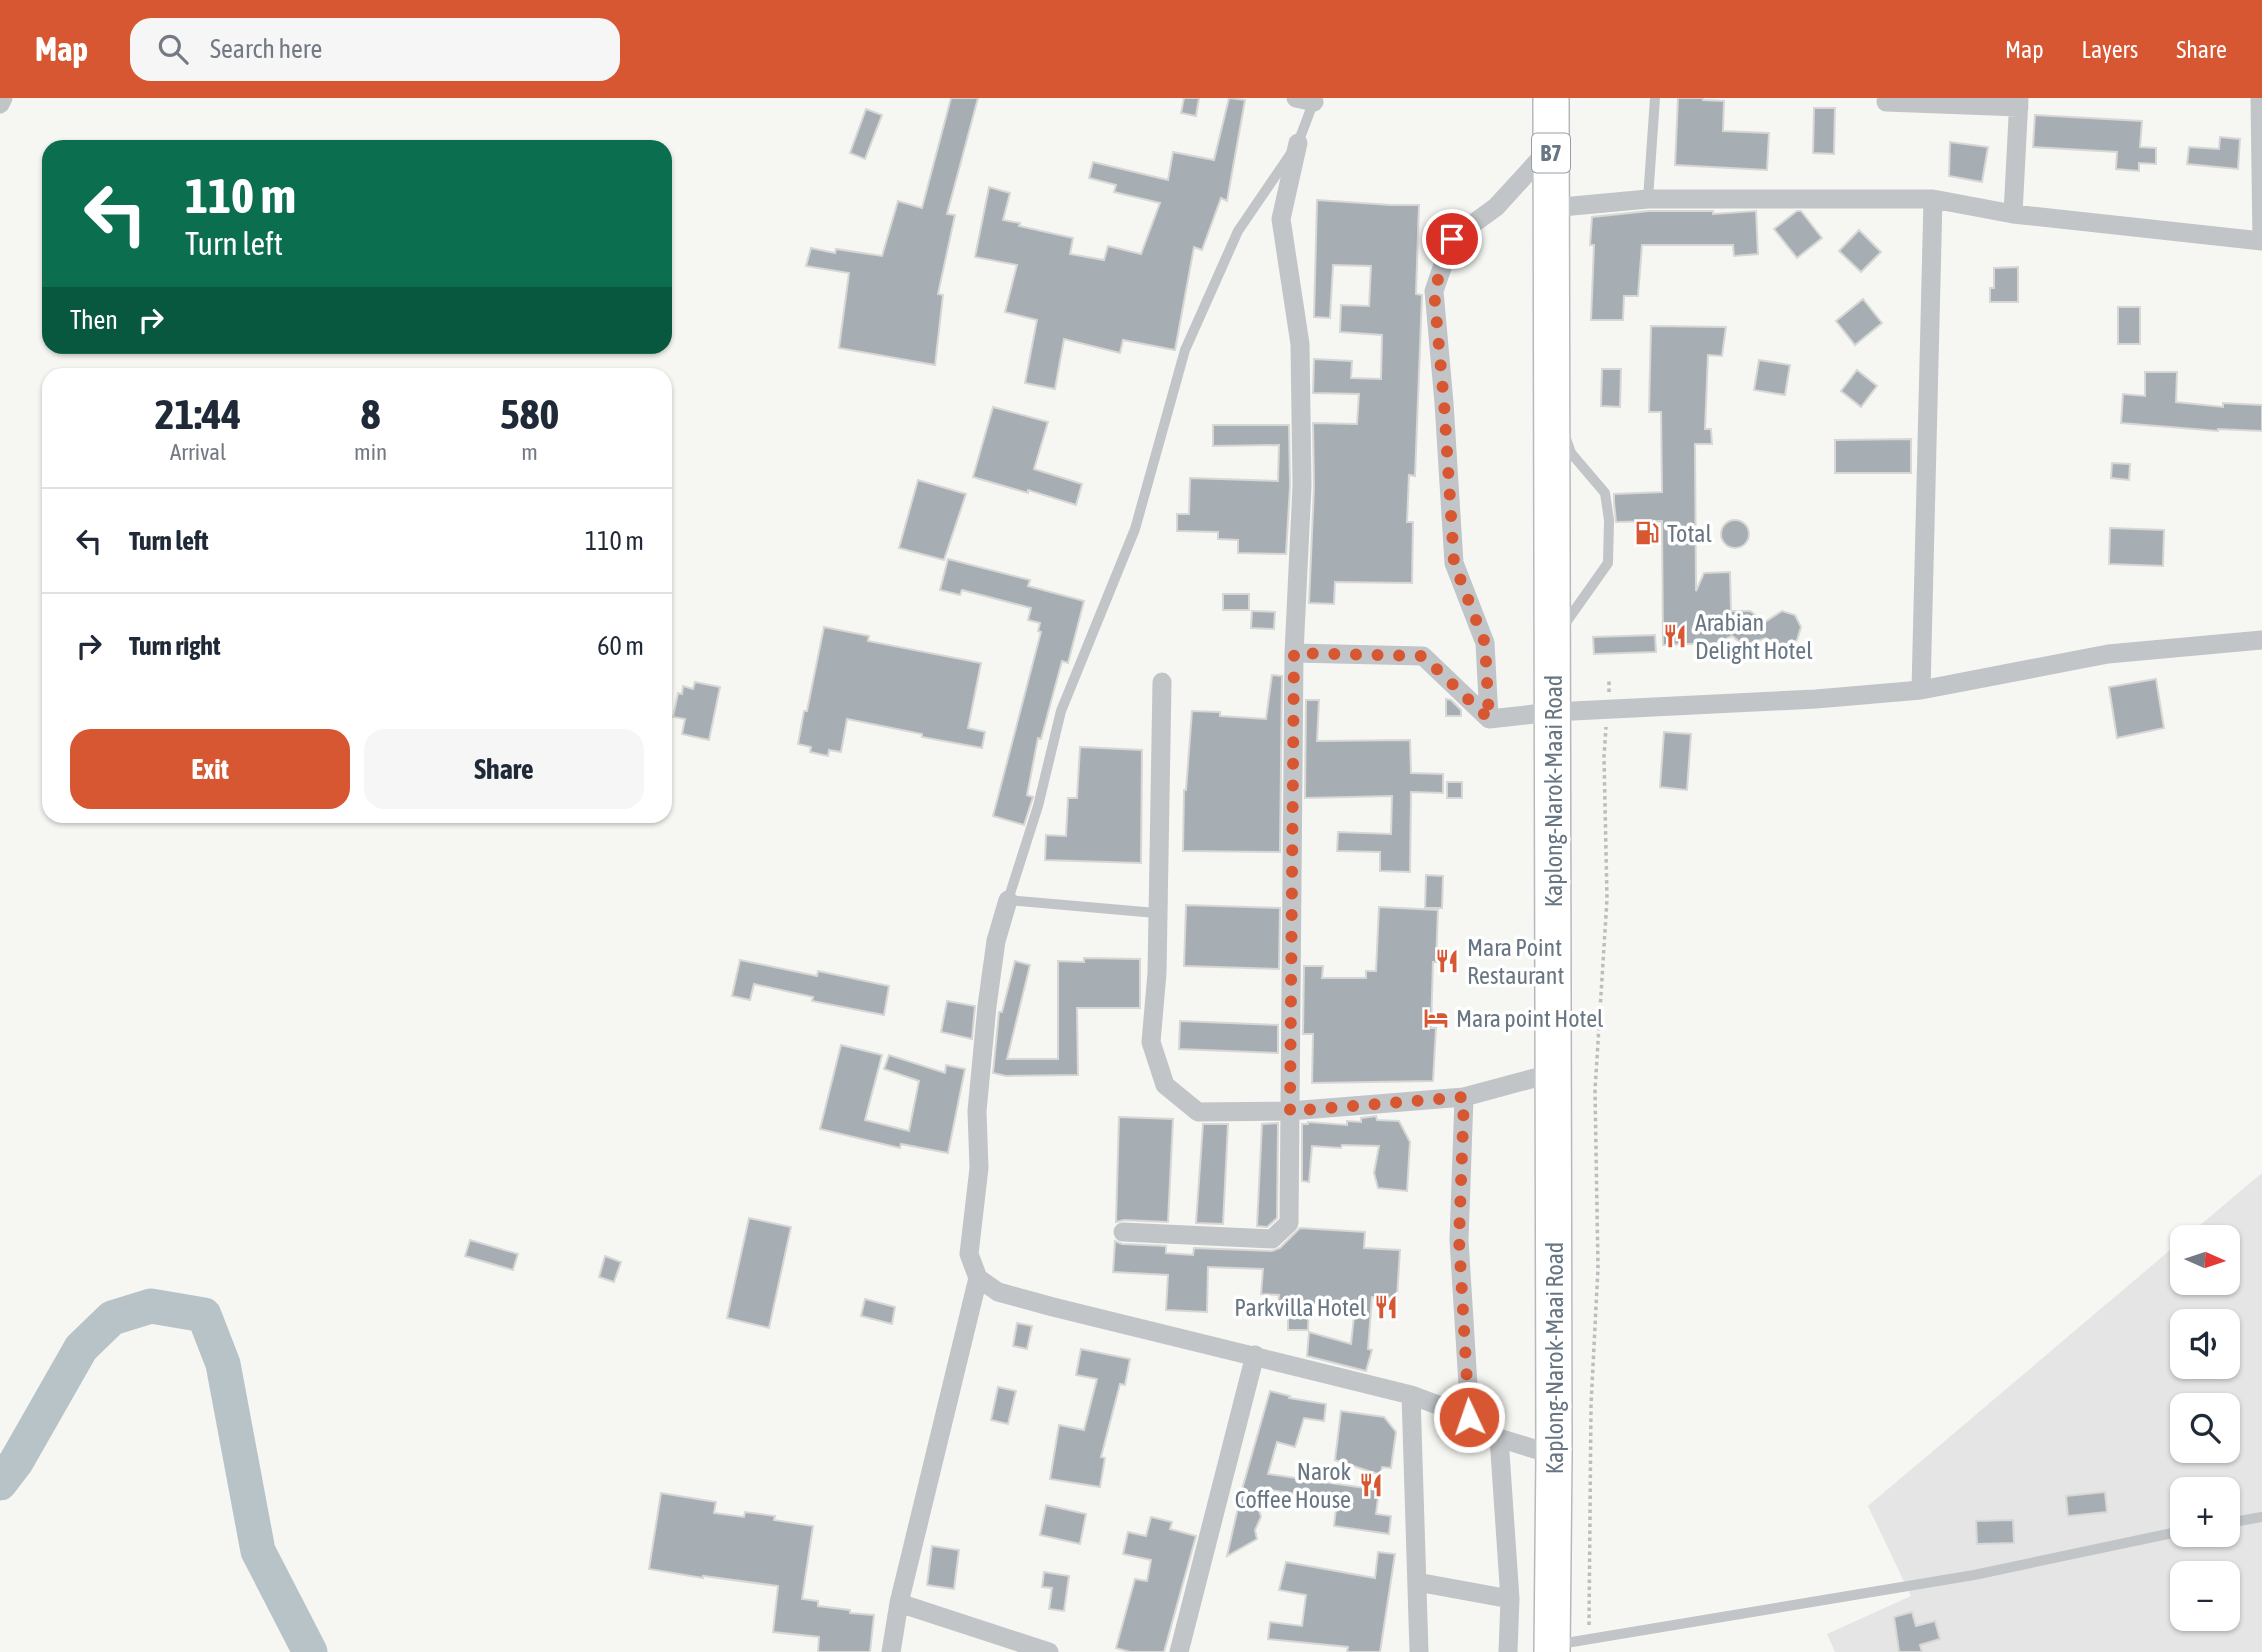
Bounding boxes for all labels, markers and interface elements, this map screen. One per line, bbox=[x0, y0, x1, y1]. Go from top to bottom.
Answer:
search box bbox=[130, 18, 620, 81]
text: Map bbox=[35, 30, 88, 68]
icon: search bbox=[154, 30, 192, 68]
text: Search here bbox=[210, 34, 322, 64]
text: Map bbox=[2005, 36, 2044, 63]
text: Layers bbox=[2082, 36, 2138, 63]
text: Share bbox=[2176, 36, 2227, 63]
road number: B7 bbox=[1532, 134, 1570, 172]
text: 110 m bbox=[185, 167, 296, 223]
icon: left bbox=[70, 168, 161, 259]
pin bbox=[1422, 209, 1482, 269]
icon: arrive bbox=[1433, 220, 1471, 258]
text: Turn left bbox=[185, 225, 283, 262]
icon: right bbox=[132, 301, 170, 339]
text: Then bbox=[70, 305, 118, 335]
text: 21:44 bbox=[155, 390, 241, 438]
text: 8 bbox=[361, 390, 380, 438]
text: 580 bbox=[500, 390, 559, 438]
text: Arrival bbox=[170, 439, 226, 465]
text: min bbox=[354, 439, 387, 465]
text: m bbox=[521, 439, 538, 465]
fuel station icon: Total bbox=[1633, 519, 1661, 547]
place label: Total bbox=[1667, 520, 1712, 547]
icon: left bbox=[70, 522, 108, 560]
text: Turn left bbox=[129, 526, 209, 556]
text: 110 m bbox=[585, 526, 644, 556]
place label: Arabian Delight Hotel bbox=[1695, 609, 1813, 664]
restaurant icon: Arabian Delight Hotel bbox=[1661, 622, 1689, 650]
icon: right bbox=[70, 627, 108, 665]
text: Turn right bbox=[129, 631, 220, 661]
text: 60 m bbox=[597, 631, 644, 661]
street label: Kaplong-Narok-Maai Road bbox=[1540, 675, 1567, 907]
button: Exit bbox=[70, 729, 350, 809]
button: Share bbox=[364, 729, 644, 809]
place label: Mara Point Restaurant bbox=[1467, 934, 1564, 989]
restaurant icon: Mara Point Restaurant bbox=[1433, 947, 1461, 975]
hotel icon: Mara point Hotel bbox=[1422, 1004, 1450, 1032]
place label: Mara point Hotel bbox=[1456, 1005, 1604, 1032]
north arrow bbox=[2170, 1225, 2240, 1295]
map controls bbox=[2170, 1225, 2240, 1631]
street label: Kaplong-Narok-Maai Road bbox=[1541, 1242, 1568, 1474]
restaurant icon: Parkvilla Hotel bbox=[1372, 1293, 1400, 1321]
place label: Parkvilla Hotel bbox=[1234, 1294, 1367, 1321]
button: sound bbox=[2170, 1309, 2240, 1379]
position arrow bbox=[1432, 1380, 1506, 1454]
button: search bbox=[2170, 1393, 2240, 1463]
place label: Narok Coffee House bbox=[1235, 1458, 1351, 1513]
restaurant icon: Narok Coffee House bbox=[1357, 1471, 1385, 1499]
button: + bbox=[2170, 1477, 2240, 1547]
button: − bbox=[2170, 1561, 2240, 1631]

